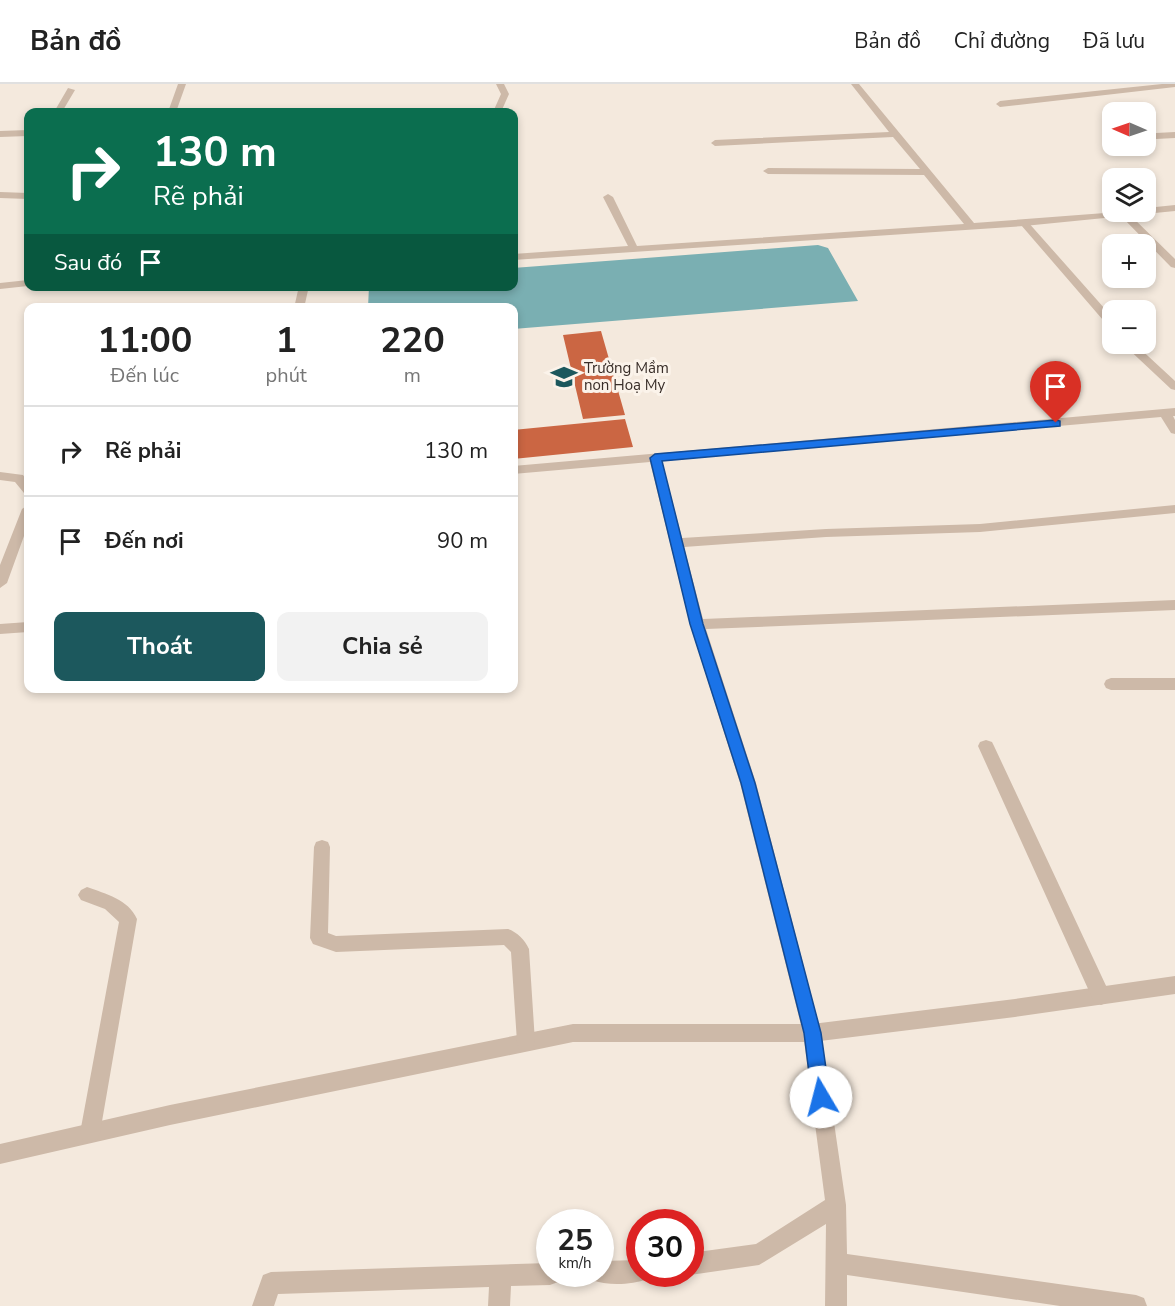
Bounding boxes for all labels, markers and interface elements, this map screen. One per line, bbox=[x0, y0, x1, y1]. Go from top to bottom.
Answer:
text: Bản đồ bbox=[30, 22, 121, 60]
text: Bản đồ bbox=[854, 27, 921, 55]
text: Chỉ đường bbox=[954, 27, 1050, 55]
text: Đã lưu bbox=[1083, 27, 1145, 55]
north arrow bbox=[1102, 102, 1156, 156]
map controls bbox=[1102, 102, 1156, 354]
text: 130 m bbox=[153, 124, 277, 181]
icon: right bbox=[54, 132, 132, 210]
button: layers bbox=[1102, 168, 1156, 222]
text: Rẽ phải bbox=[153, 178, 244, 215]
button: + bbox=[1102, 234, 1156, 288]
icon: arrive bbox=[134, 246, 167, 279]
text: Sau đó bbox=[54, 248, 122, 278]
button: − bbox=[1102, 300, 1156, 354]
text: 11:00 bbox=[97, 316, 192, 365]
text: 1 bbox=[275, 316, 297, 365]
text: 220 bbox=[380, 316, 445, 365]
place label: Trường Mầm non Hoạ My bbox=[584, 358, 669, 395]
pin bbox=[1030, 361, 1081, 423]
text: Đến lúc bbox=[111, 362, 179, 389]
text: phút bbox=[266, 362, 307, 389]
text: m bbox=[404, 362, 421, 389]
school or university icon: Trường Mầm non Hoạ My bbox=[549, 362, 579, 392]
icon: arrive bbox=[1039, 370, 1072, 403]
icon: right bbox=[54, 435, 87, 468]
text: Rẽ phải bbox=[105, 436, 181, 466]
text: 130 m bbox=[424, 436, 488, 466]
icon: arrive bbox=[54, 525, 87, 558]
text: Đến nơi bbox=[105, 526, 184, 556]
text: 90 m bbox=[437, 526, 488, 556]
button: Thoát bbox=[54, 612, 265, 681]
button: Chia sẻ bbox=[277, 612, 488, 681]
position arrow bbox=[789, 1065, 853, 1129]
speed limit sign: 30 bbox=[626, 1209, 704, 1287]
text: 25 bbox=[557, 1220, 593, 1261]
text: km/h bbox=[558, 1253, 592, 1273]

